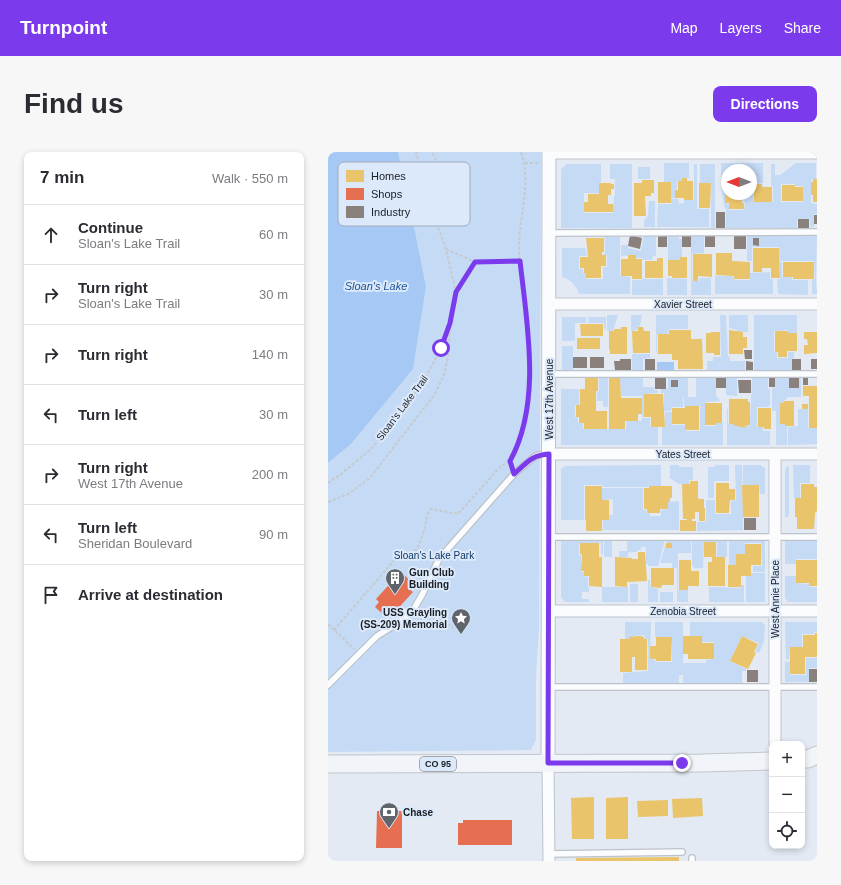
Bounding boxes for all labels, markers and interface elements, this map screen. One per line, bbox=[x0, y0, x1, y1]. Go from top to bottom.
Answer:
text: Turnpoint bbox=[20, 17, 107, 38]
text: Map bbox=[670, 20, 698, 36]
text: Layers bbox=[720, 20, 762, 36]
text: Share bbox=[784, 20, 821, 36]
button: Directions bbox=[713, 86, 817, 122]
text: Find us bbox=[24, 88, 124, 119]
legend bbox=[338, 162, 470, 226]
north arrow bbox=[721, 164, 757, 200]
text: 7 min bbox=[40, 168, 84, 187]
text: Homes bbox=[371, 170, 406, 182]
text: Walk · 550 m bbox=[212, 171, 288, 186]
text: Shops bbox=[371, 188, 403, 200]
text: Industry bbox=[371, 206, 411, 218]
text: Continue bbox=[78, 219, 143, 236]
icon: ahead bbox=[40, 224, 62, 246]
text: 60 m bbox=[259, 227, 288, 242]
text: Sloan's Lake Trail bbox=[78, 236, 180, 251]
text: Turn right bbox=[78, 279, 148, 296]
water label: Sloan's Lake bbox=[345, 280, 407, 292]
icon: right bbox=[40, 284, 62, 306]
text: 30 m bbox=[259, 287, 288, 302]
text: Sloan's Lake Trail bbox=[78, 296, 180, 311]
street label: Xavier Street bbox=[654, 299, 712, 310]
route start bbox=[432, 339, 450, 357]
icon: right bbox=[40, 344, 62, 366]
text: Turn right bbox=[78, 346, 148, 363]
text: 140 m bbox=[252, 347, 288, 362]
street label: West 17th Avenue bbox=[544, 358, 555, 439]
street label: Sloan's Lake Trail bbox=[374, 373, 430, 443]
icon: left bbox=[40, 404, 62, 426]
text: Turn left bbox=[78, 406, 137, 423]
text: 30 m bbox=[259, 407, 288, 422]
street label: Yates Street bbox=[656, 449, 710, 460]
text: Turn right bbox=[78, 459, 148, 476]
icon: right bbox=[40, 464, 62, 486]
text: 200 m bbox=[252, 467, 288, 482]
text: West 17th Avenue bbox=[78, 476, 183, 491]
text: Turn left bbox=[78, 519, 137, 536]
icon: left bbox=[40, 524, 62, 546]
text: 90 m bbox=[259, 527, 288, 542]
text: Sheridan Boulevard bbox=[78, 536, 192, 551]
park label: Sloan's Lake Park bbox=[394, 550, 475, 561]
street label: West Annie Place bbox=[770, 559, 781, 638]
building icon: Gun Club Building bbox=[384, 567, 406, 595]
place label: Gun Club Building bbox=[409, 567, 454, 590]
icon: arrive bbox=[40, 584, 62, 606]
text: Arrive at destination bbox=[78, 586, 223, 603]
street label: Zenobia Street bbox=[650, 606, 716, 617]
place label: USS Grayling (SS-209) Memorial bbox=[360, 607, 447, 630]
place icon: USS Grayling (SS-209) Memorial bbox=[450, 607, 472, 635]
map controls bbox=[769, 741, 805, 849]
button: + bbox=[769, 741, 805, 777]
route end bbox=[673, 754, 691, 772]
road number: CO 95 bbox=[420, 757, 456, 771]
button: − bbox=[769, 777, 805, 813]
bank icon: Chase bbox=[378, 801, 400, 829]
place label: Chase bbox=[403, 807, 433, 818]
button: locate bbox=[769, 813, 805, 849]

